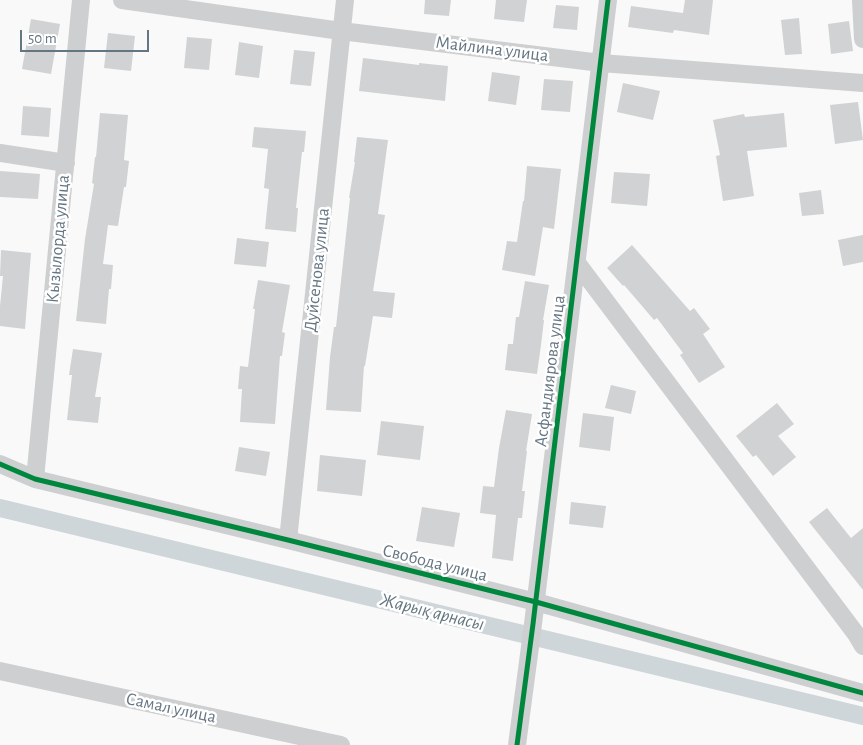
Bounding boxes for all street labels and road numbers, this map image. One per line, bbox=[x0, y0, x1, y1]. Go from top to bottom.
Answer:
street label: Майлина улица bbox=[434, 31, 550, 67]
street label: Кызылорда улица bbox=[42, 174, 74, 304]
street label: Дуйсенова улица bbox=[300, 207, 334, 333]
street label: Асфандиярова улица bbox=[530, 294, 570, 448]
street label: Свобода улица bbox=[380, 540, 490, 586]
street label: Самал улица bbox=[124, 688, 218, 728]

